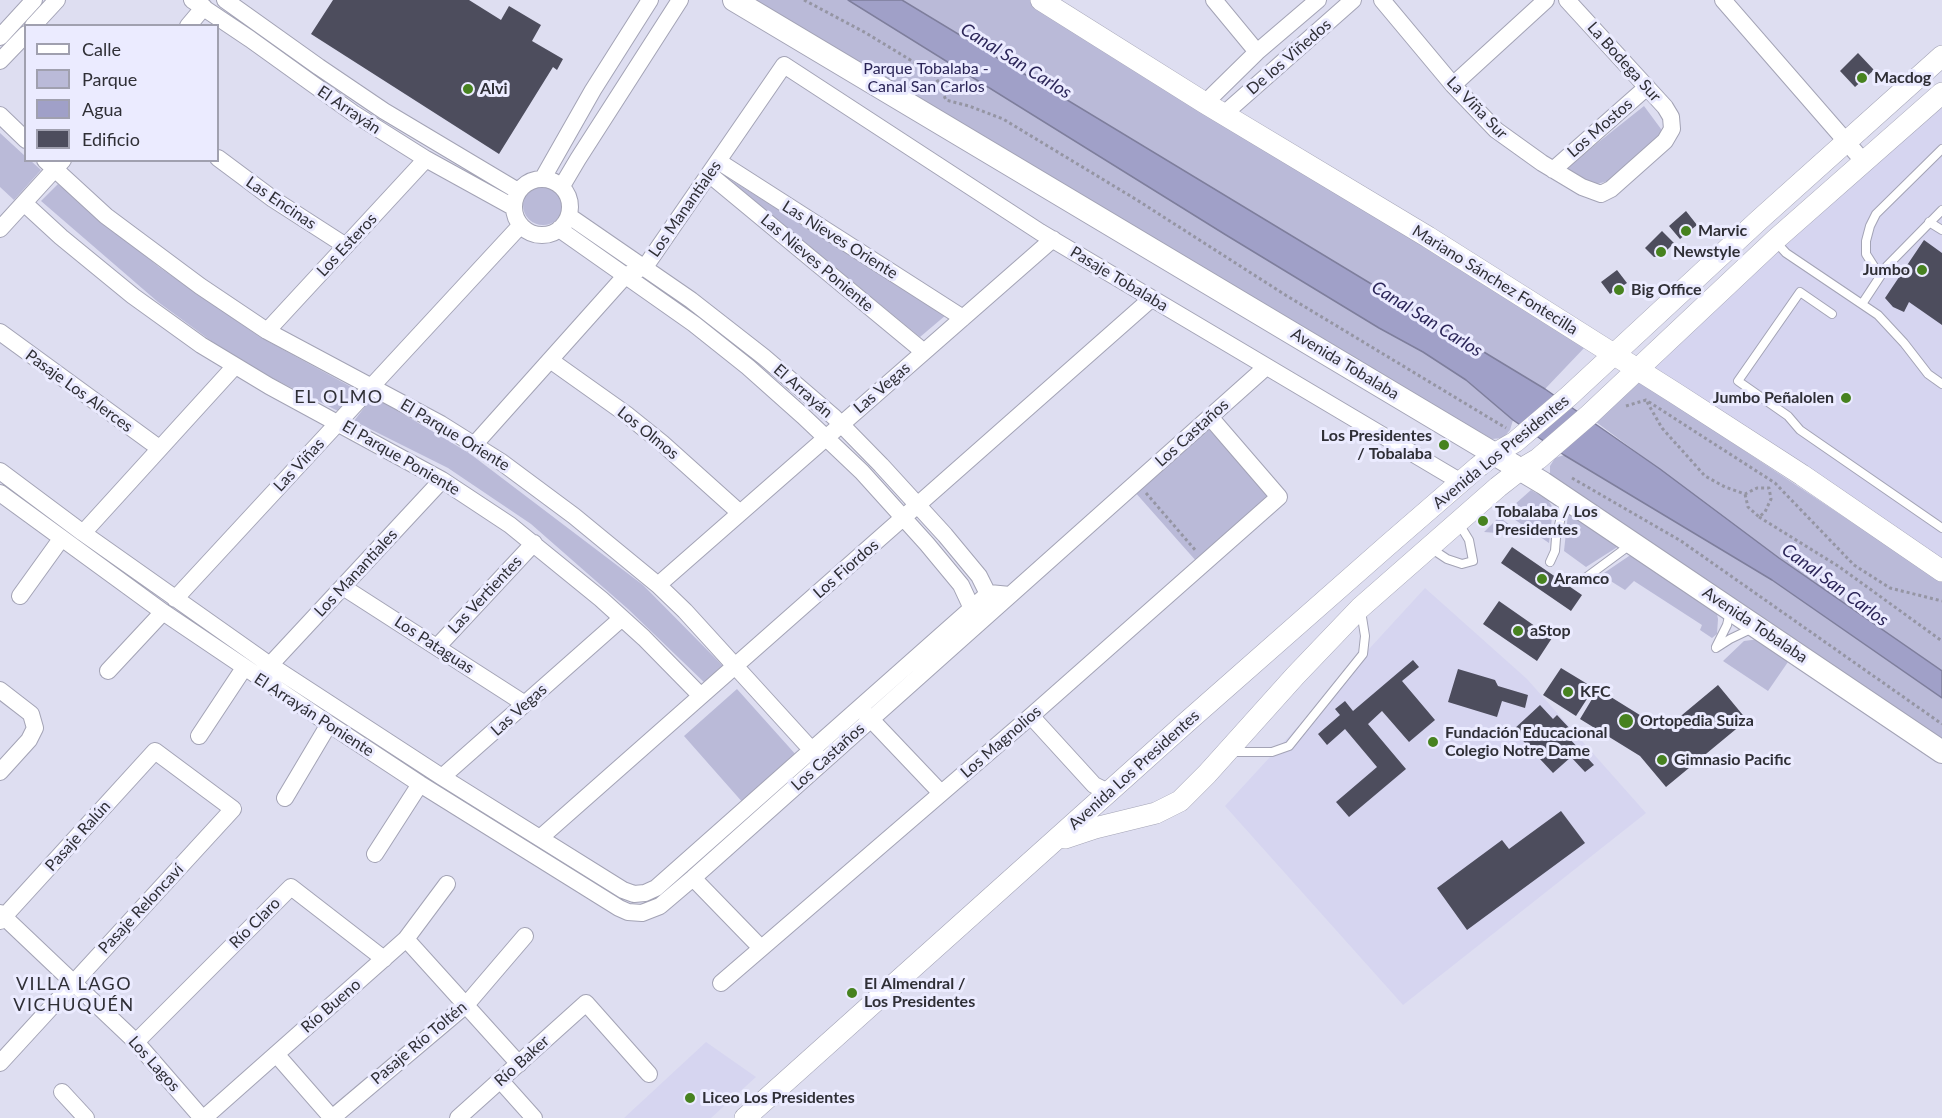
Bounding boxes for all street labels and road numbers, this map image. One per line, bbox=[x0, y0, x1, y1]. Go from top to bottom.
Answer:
street label: De los Viñedos bbox=[1243, 15, 1335, 99]
street label: La Bodega Sur bbox=[1583, 18, 1665, 106]
street label: La Viña Sur bbox=[1443, 73, 1511, 143]
street label: El Arrayán bbox=[314, 82, 384, 138]
street label: Los Mostos bbox=[1564, 95, 1636, 161]
street label: Los Manantiales bbox=[645, 157, 725, 261]
street label: Las Encinas bbox=[242, 173, 320, 233]
street label: Las Nieves Oriente bbox=[779, 197, 901, 283]
street label: Los Esteros bbox=[313, 209, 381, 281]
street label: Las Nieves Poniente bbox=[757, 210, 877, 316]
street label: Mariano Sánchez Fontecilla bbox=[1409, 221, 1581, 339]
street label: Pasaje Tobalaba bbox=[1067, 242, 1171, 316]
street label: Avenida Tobalaba bbox=[1288, 324, 1402, 404]
street label: Pasaje Los Alerces bbox=[22, 346, 136, 436]
street label: Las Vegas bbox=[850, 358, 914, 418]
street label: El Arrayán bbox=[769, 360, 837, 422]
street label: Avenida Los Presidentes bbox=[1429, 391, 1573, 513]
street label: El Parque Oriente bbox=[397, 395, 513, 475]
street label: Los Castaños bbox=[1151, 395, 1233, 471]
street label: Los Olmos bbox=[613, 402, 683, 464]
street label: El Parque Poniente bbox=[339, 417, 463, 499]
street label: Las Viñas bbox=[270, 434, 328, 496]
street label: Los Manantiales bbox=[310, 525, 402, 621]
street label: Los Fiordos bbox=[809, 535, 883, 603]
street label: Las Vertientes bbox=[444, 552, 526, 638]
street label: Avenida Tobalaba bbox=[1699, 583, 1811, 667]
street label: Los Pataguas bbox=[391, 612, 477, 678]
street label: El Arrayán Poniente bbox=[251, 669, 377, 761]
street label: Las Vegas bbox=[487, 680, 551, 740]
street label: Los Magnolios bbox=[957, 702, 1045, 782]
street label: Avenida Los Presidentes bbox=[1065, 706, 1203, 834]
street label: Los Castaños bbox=[787, 719, 869, 795]
street label: Pasaje Ralún bbox=[41, 797, 115, 875]
street label: Pasaje Reloncaví bbox=[94, 860, 188, 958]
street label: Río Claro bbox=[226, 894, 284, 952]
street label: Río Bueno bbox=[297, 975, 365, 1037]
street label: Pasaje Río Toltén bbox=[367, 997, 471, 1089]
street label: Río Baker bbox=[491, 1031, 553, 1091]
street label: Los Lagos bbox=[124, 1032, 184, 1096]

